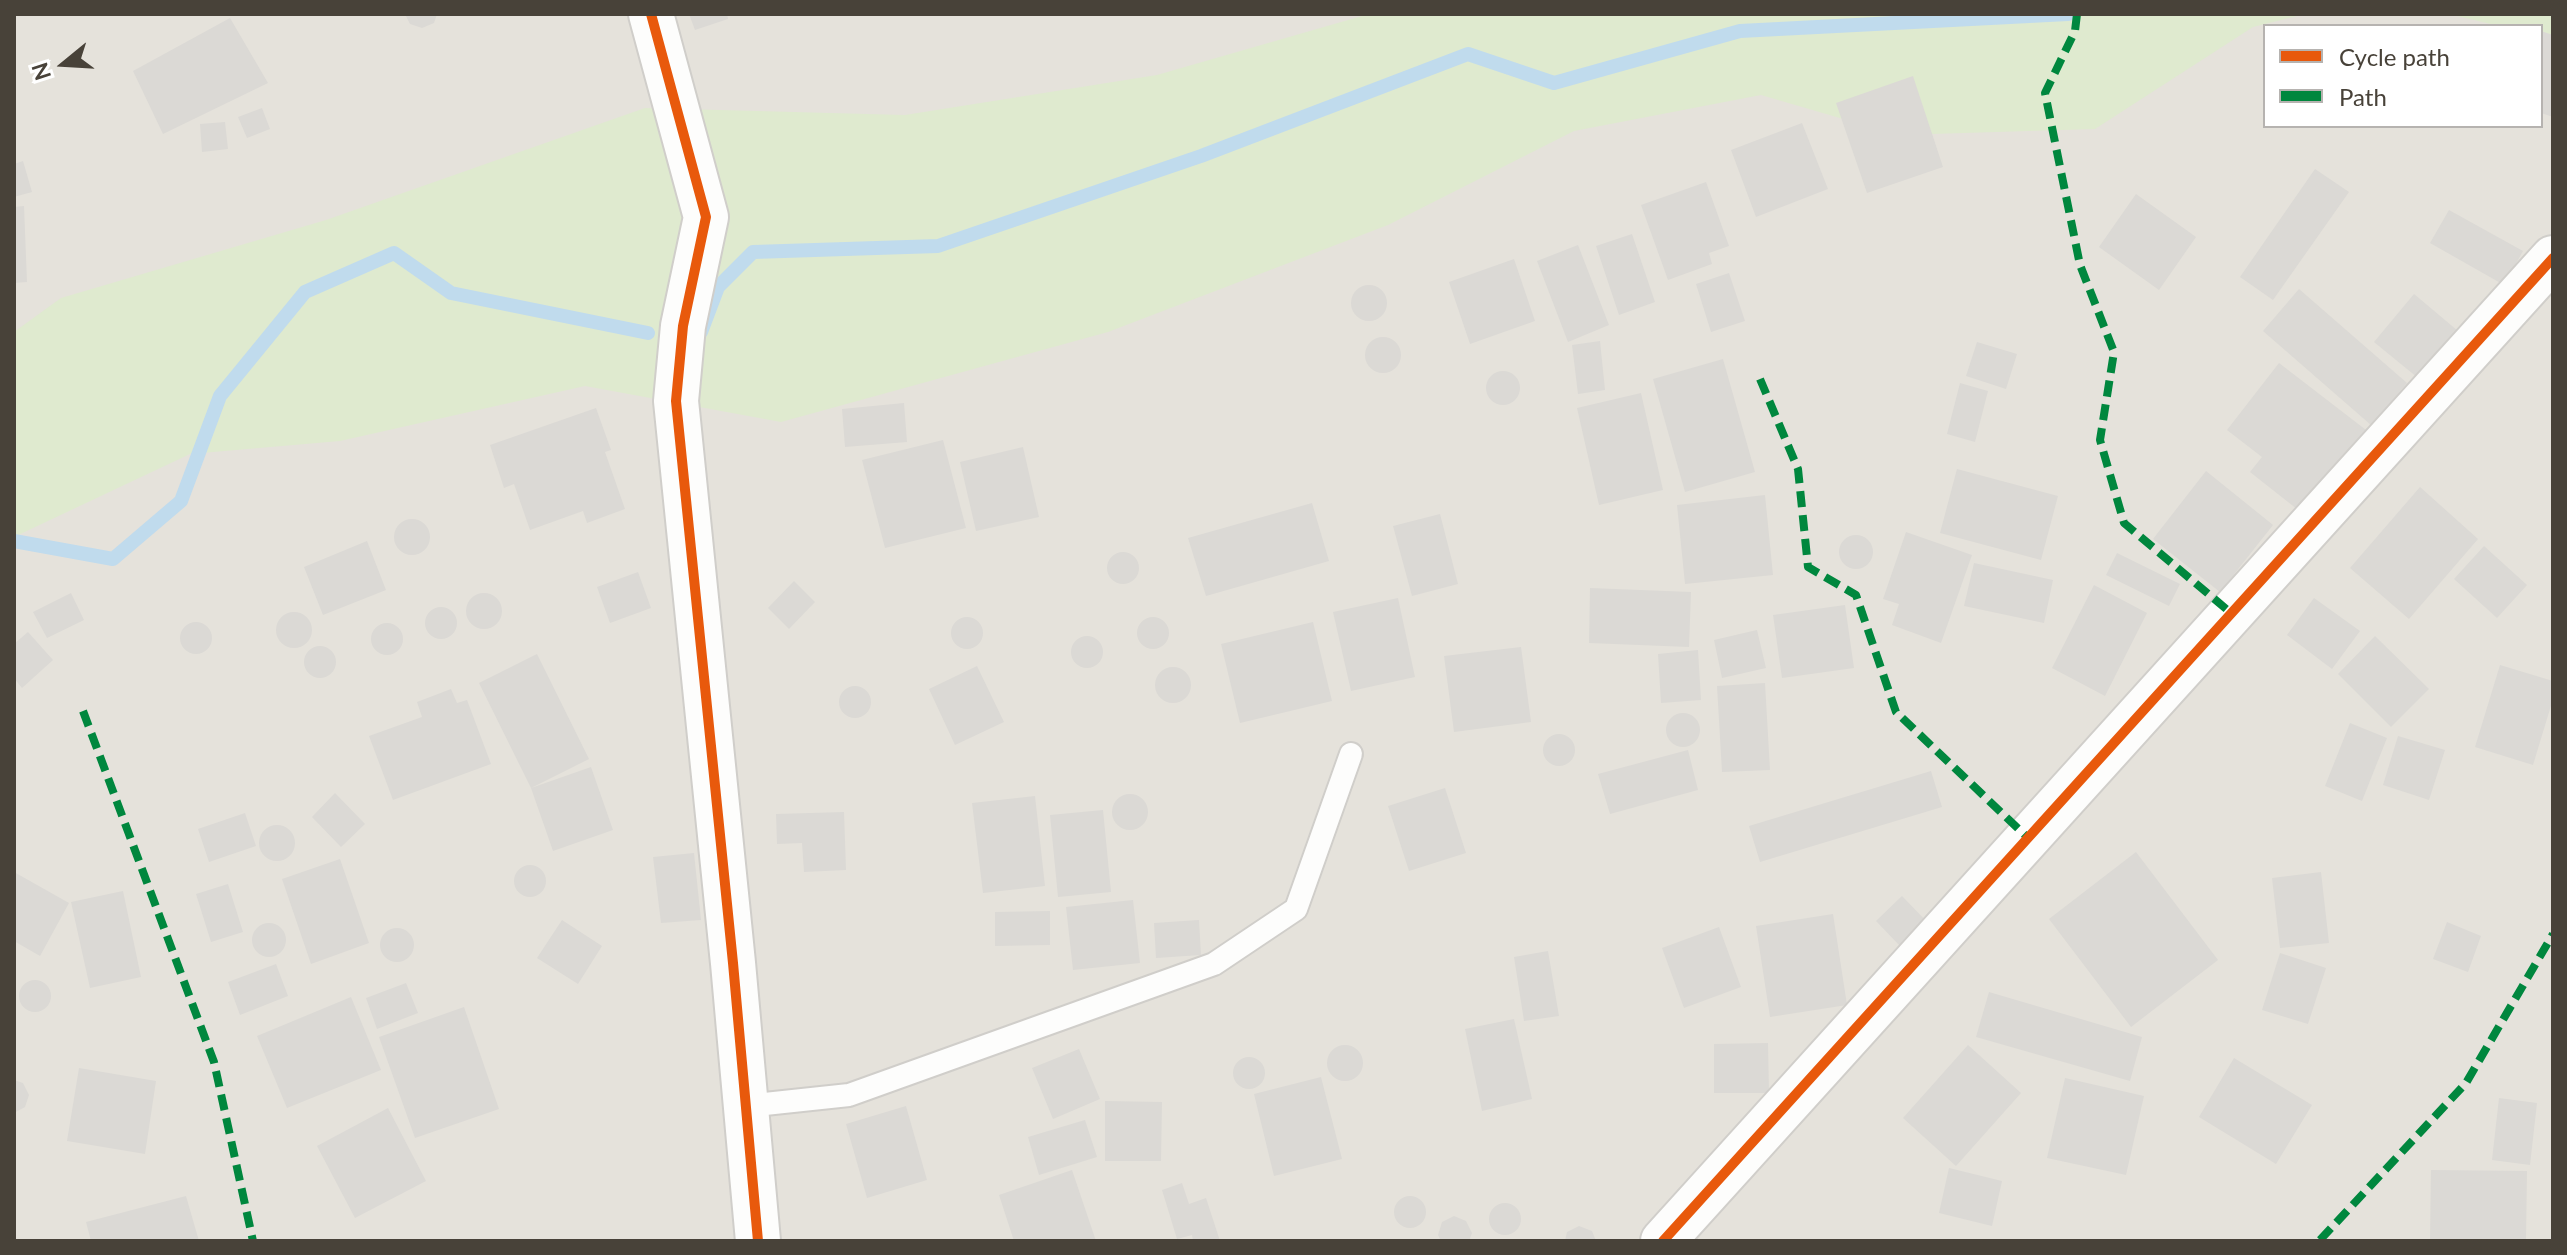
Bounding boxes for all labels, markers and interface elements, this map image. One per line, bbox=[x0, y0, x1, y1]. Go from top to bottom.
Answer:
north arrow bbox=[24, 24, 104, 104]
legend bbox=[2263, 24, 2543, 128]
text: Cycle path bbox=[2339, 42, 2450, 71]
text: N bbox=[25, 59, 56, 84]
text: Path bbox=[2339, 82, 2387, 111]

